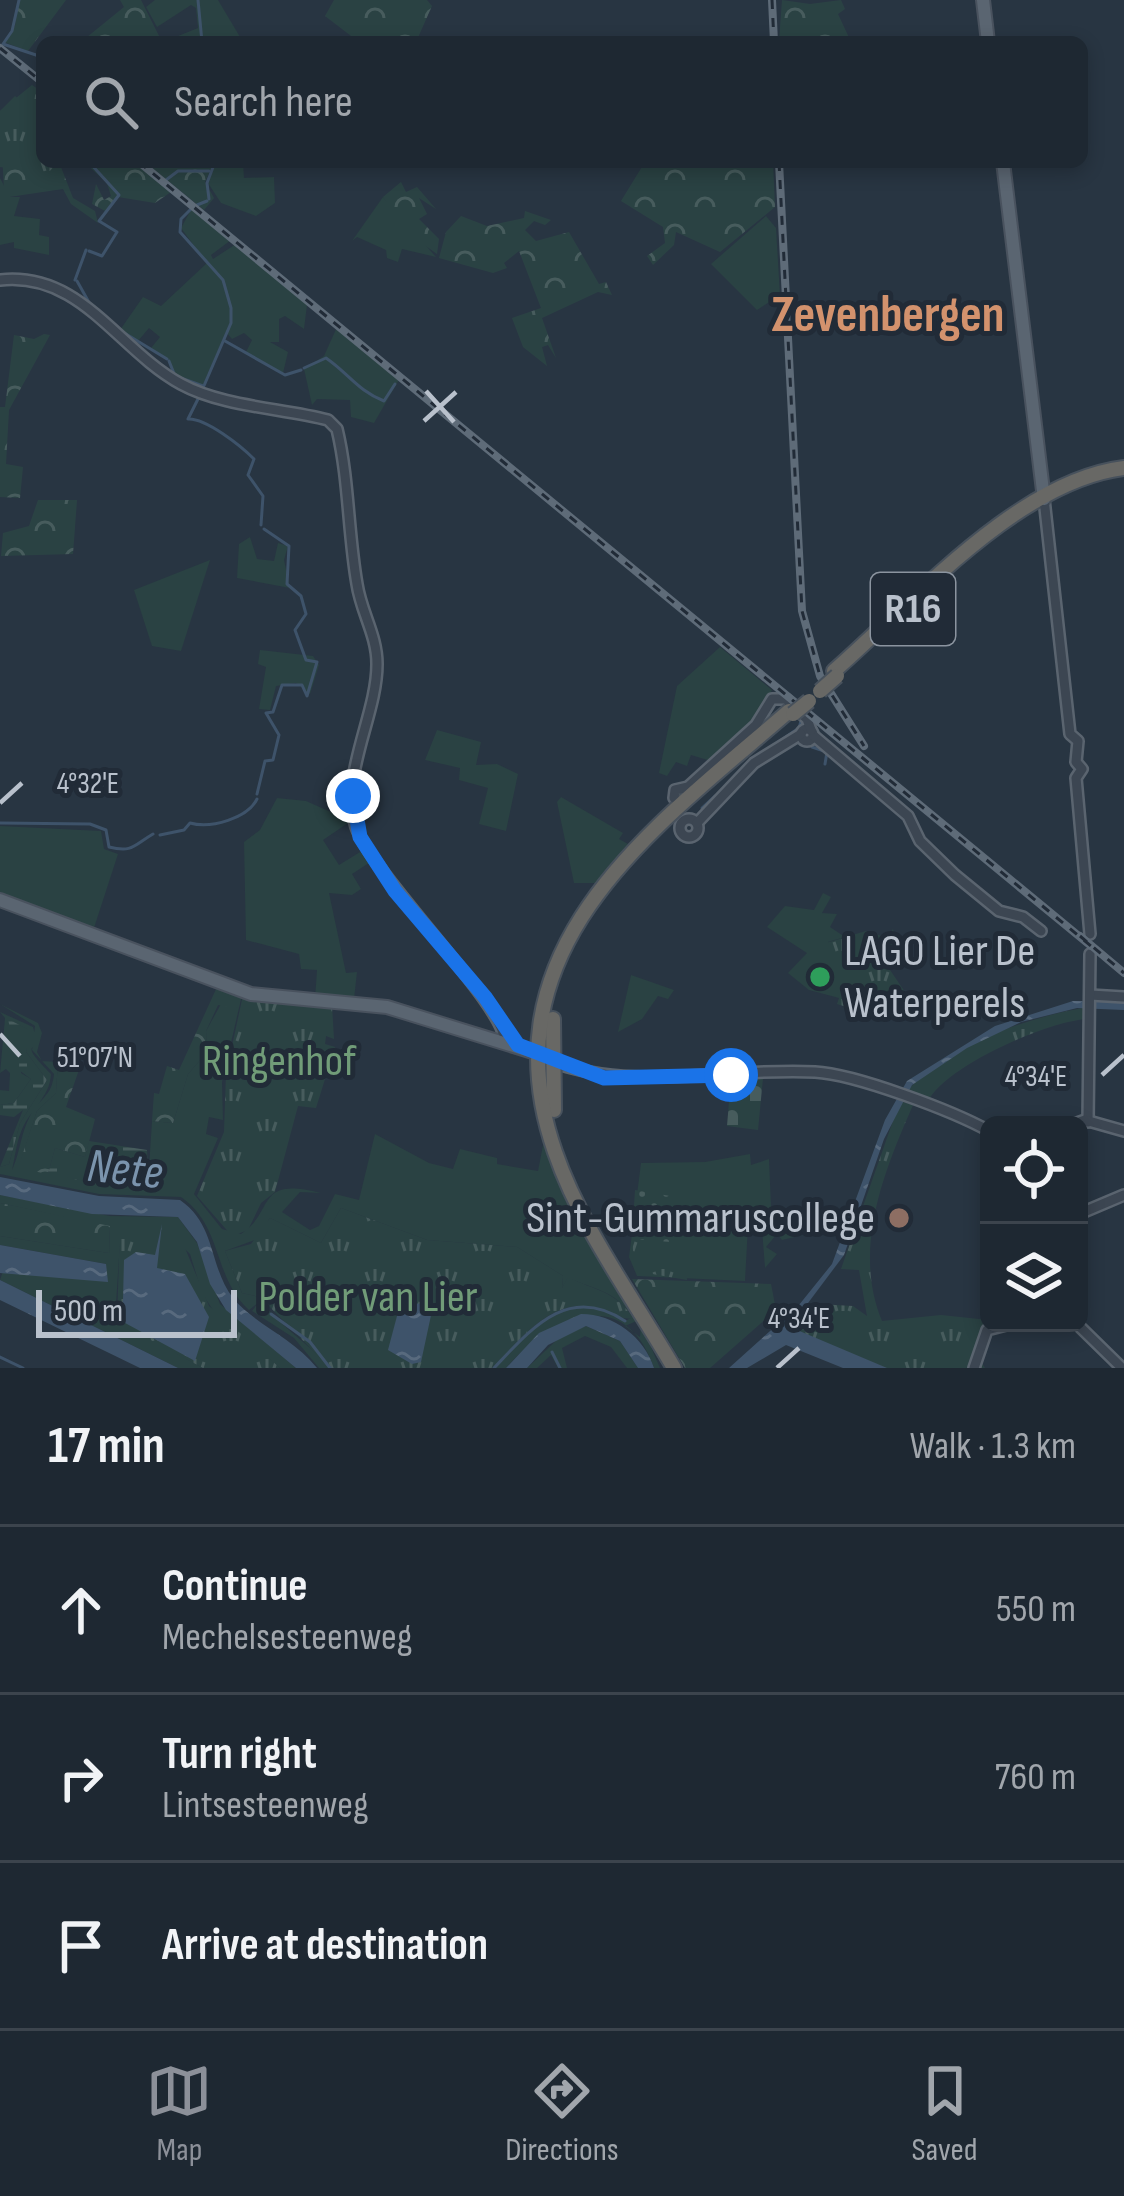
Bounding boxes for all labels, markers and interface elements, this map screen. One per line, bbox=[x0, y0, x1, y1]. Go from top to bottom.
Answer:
search box bbox=[36, 36, 1088, 168]
icon: search bbox=[78, 69, 144, 135]
text: Search here bbox=[174, 75, 353, 130]
district label: Zevenbergen bbox=[772, 285, 1004, 346]
road number: R16 bbox=[871, 573, 955, 645]
text: 4°32'E bbox=[57, 766, 119, 802]
route end bbox=[326, 769, 380, 823]
place label: LAGO Lier De Waterperels bbox=[844, 924, 1035, 1031]
marker: LAGO Lier De Waterperels bbox=[807, 964, 833, 990]
park label: Ringenhof bbox=[202, 1034, 357, 1089]
text: 51°07'N bbox=[57, 1040, 133, 1076]
route start bbox=[704, 1048, 758, 1102]
text: 4°34'E bbox=[1005, 1059, 1067, 1095]
map controls bbox=[980, 1116, 1088, 1332]
button: locate bbox=[980, 1116, 1088, 1224]
water label: Nete bbox=[84, 1138, 166, 1202]
place label: Sint-Gummaruscollege bbox=[526, 1191, 875, 1246]
marker: Sint-Gummaruscollege bbox=[886, 1205, 912, 1231]
button: layers bbox=[980, 1224, 1088, 1332]
park label: Polder van Lier bbox=[258, 1270, 478, 1325]
scale bar bbox=[36, 1284, 237, 1337]
text: 500 m bbox=[54, 1291, 123, 1331]
text: 4°34'E bbox=[768, 1301, 830, 1337]
text: 17 min bbox=[48, 1416, 165, 1477]
text: Walk · 1.3 km bbox=[910, 1423, 1076, 1470]
text: Continue bbox=[162, 1559, 308, 1614]
icon: ahead bbox=[48, 1577, 114, 1643]
text: 550 m bbox=[996, 1586, 1076, 1633]
text: Mechelsesteenweg bbox=[162, 1614, 412, 1661]
text: Turn right bbox=[162, 1727, 317, 1782]
icon: right bbox=[48, 1745, 114, 1811]
text: 760 m bbox=[995, 1754, 1076, 1801]
text: Lintsesteenweg bbox=[162, 1782, 369, 1829]
icon: arrive bbox=[48, 1913, 114, 1979]
text: Arrive at destination bbox=[162, 1918, 488, 1973]
tab: Map bbox=[146, 2058, 212, 2170]
tab: Directions bbox=[505, 2058, 619, 2170]
tab: Saved bbox=[911, 2058, 978, 2170]

